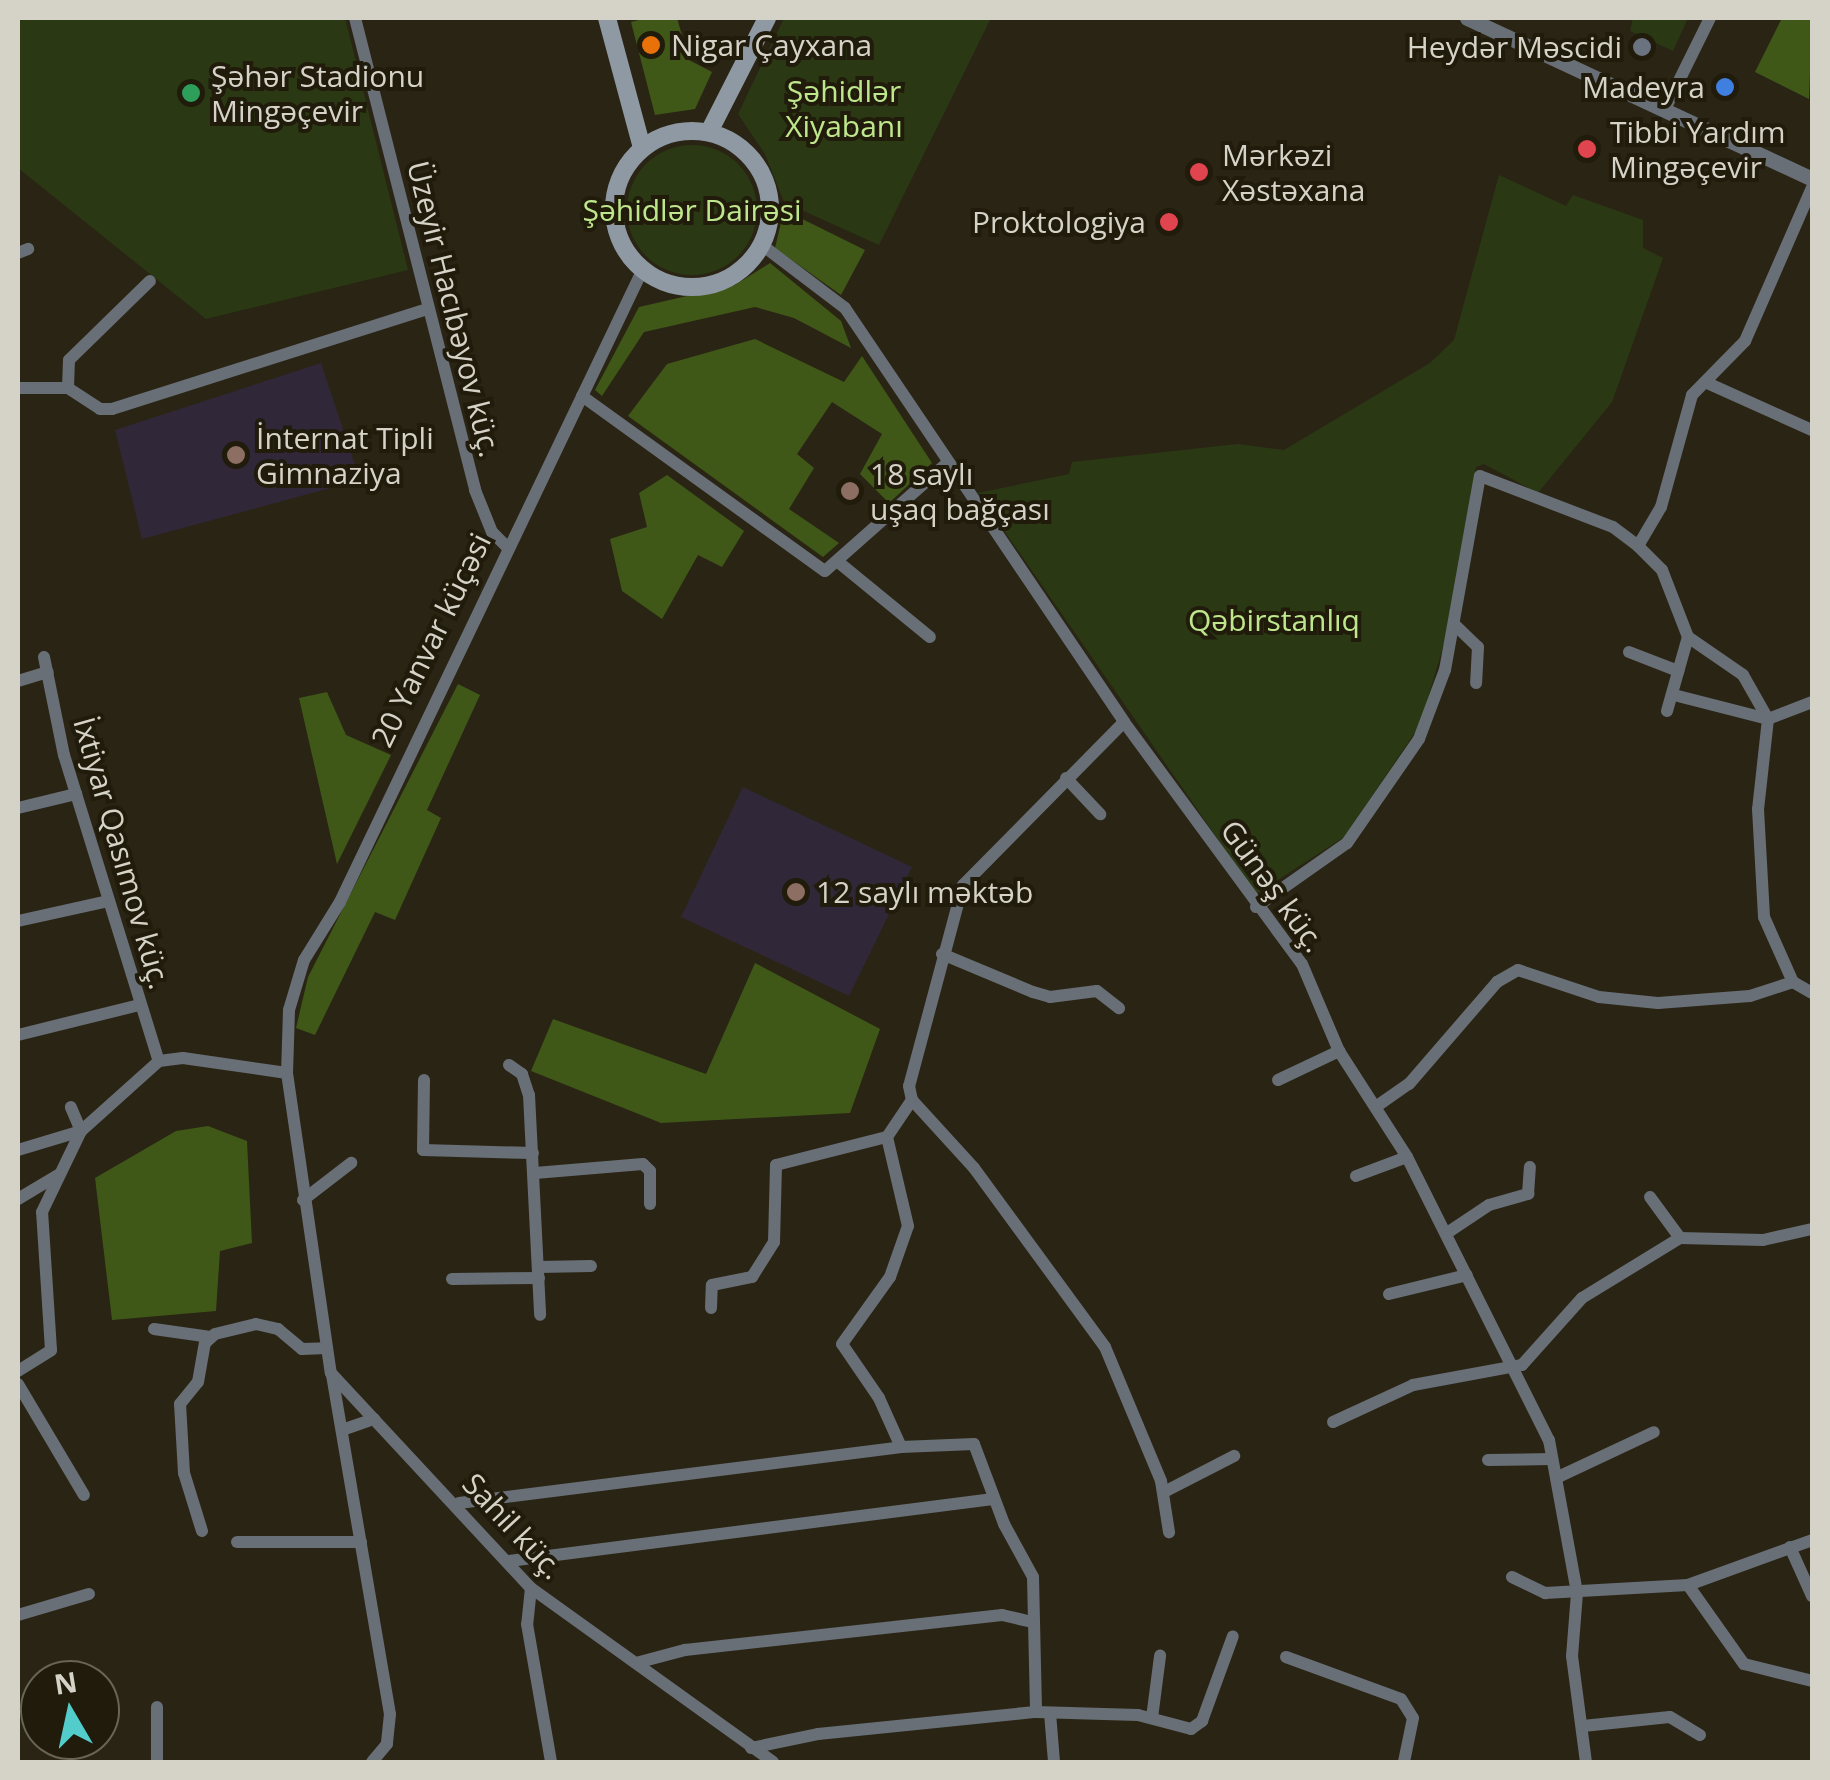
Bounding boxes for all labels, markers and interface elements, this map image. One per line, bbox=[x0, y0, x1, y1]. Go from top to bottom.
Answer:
place label: Nigar Çayxana bbox=[671, 27, 872, 63]
place label: Heydər Məscidi bbox=[1407, 29, 1622, 65]
marker: Nigar Çayxana bbox=[640, 34, 662, 56]
marker: Heydər Məscidi bbox=[1631, 36, 1653, 58]
place label: Şəhər Stadionu Mingəçevir bbox=[211, 58, 424, 128]
place label: Madeyra bbox=[1582, 69, 1705, 105]
park label: Şəhidlər Xiyabanı bbox=[785, 73, 903, 144]
marker: Madeyra bbox=[1714, 76, 1736, 98]
marker: Şəhər Stadionu Mingəçevir bbox=[180, 82, 202, 104]
place label: Tibbi Yardım Mingəçevir bbox=[1610, 114, 1786, 184]
marker: Tibbi Yardım Mingəçevir bbox=[1574, 136, 1600, 162]
place label: Mərkəzi Xəstəxana bbox=[1222, 137, 1365, 208]
street label: Üzeyir Hacıbəyov küç. bbox=[400, 157, 508, 461]
marker: Mərkəzi Xəstəxana bbox=[1186, 159, 1212, 185]
park label: Şəhidlər Dairəsi bbox=[582, 192, 802, 228]
place label: Proktologiya bbox=[972, 204, 1146, 240]
marker: Proktologiya bbox=[1156, 209, 1182, 235]
place label: İnternat Tipli Gimnaziya bbox=[256, 420, 434, 490]
marker: İnternat Tipli Gimnaziya bbox=[225, 444, 247, 466]
place label: 18 saylı uşaq bağçası bbox=[870, 456, 1050, 526]
marker: 18 saylı uşaq bağçası bbox=[839, 480, 861, 502]
street label: 20 Yanvar küçəsi bbox=[364, 527, 498, 753]
park label: Qəbirstanlıq bbox=[1188, 602, 1360, 638]
street label: İxtiyar Qasımov küç. bbox=[66, 713, 178, 993]
street label: Günəş küç. bbox=[1213, 813, 1333, 959]
place label: 12 saylı məktəb bbox=[816, 874, 1033, 910]
marker: 12 saylı məktəb bbox=[785, 881, 807, 903]
street label: Sahil küç. bbox=[455, 1466, 571, 1586]
north arrow bbox=[20, 1660, 120, 1760]
text: N bbox=[51, 1662, 80, 1703]

